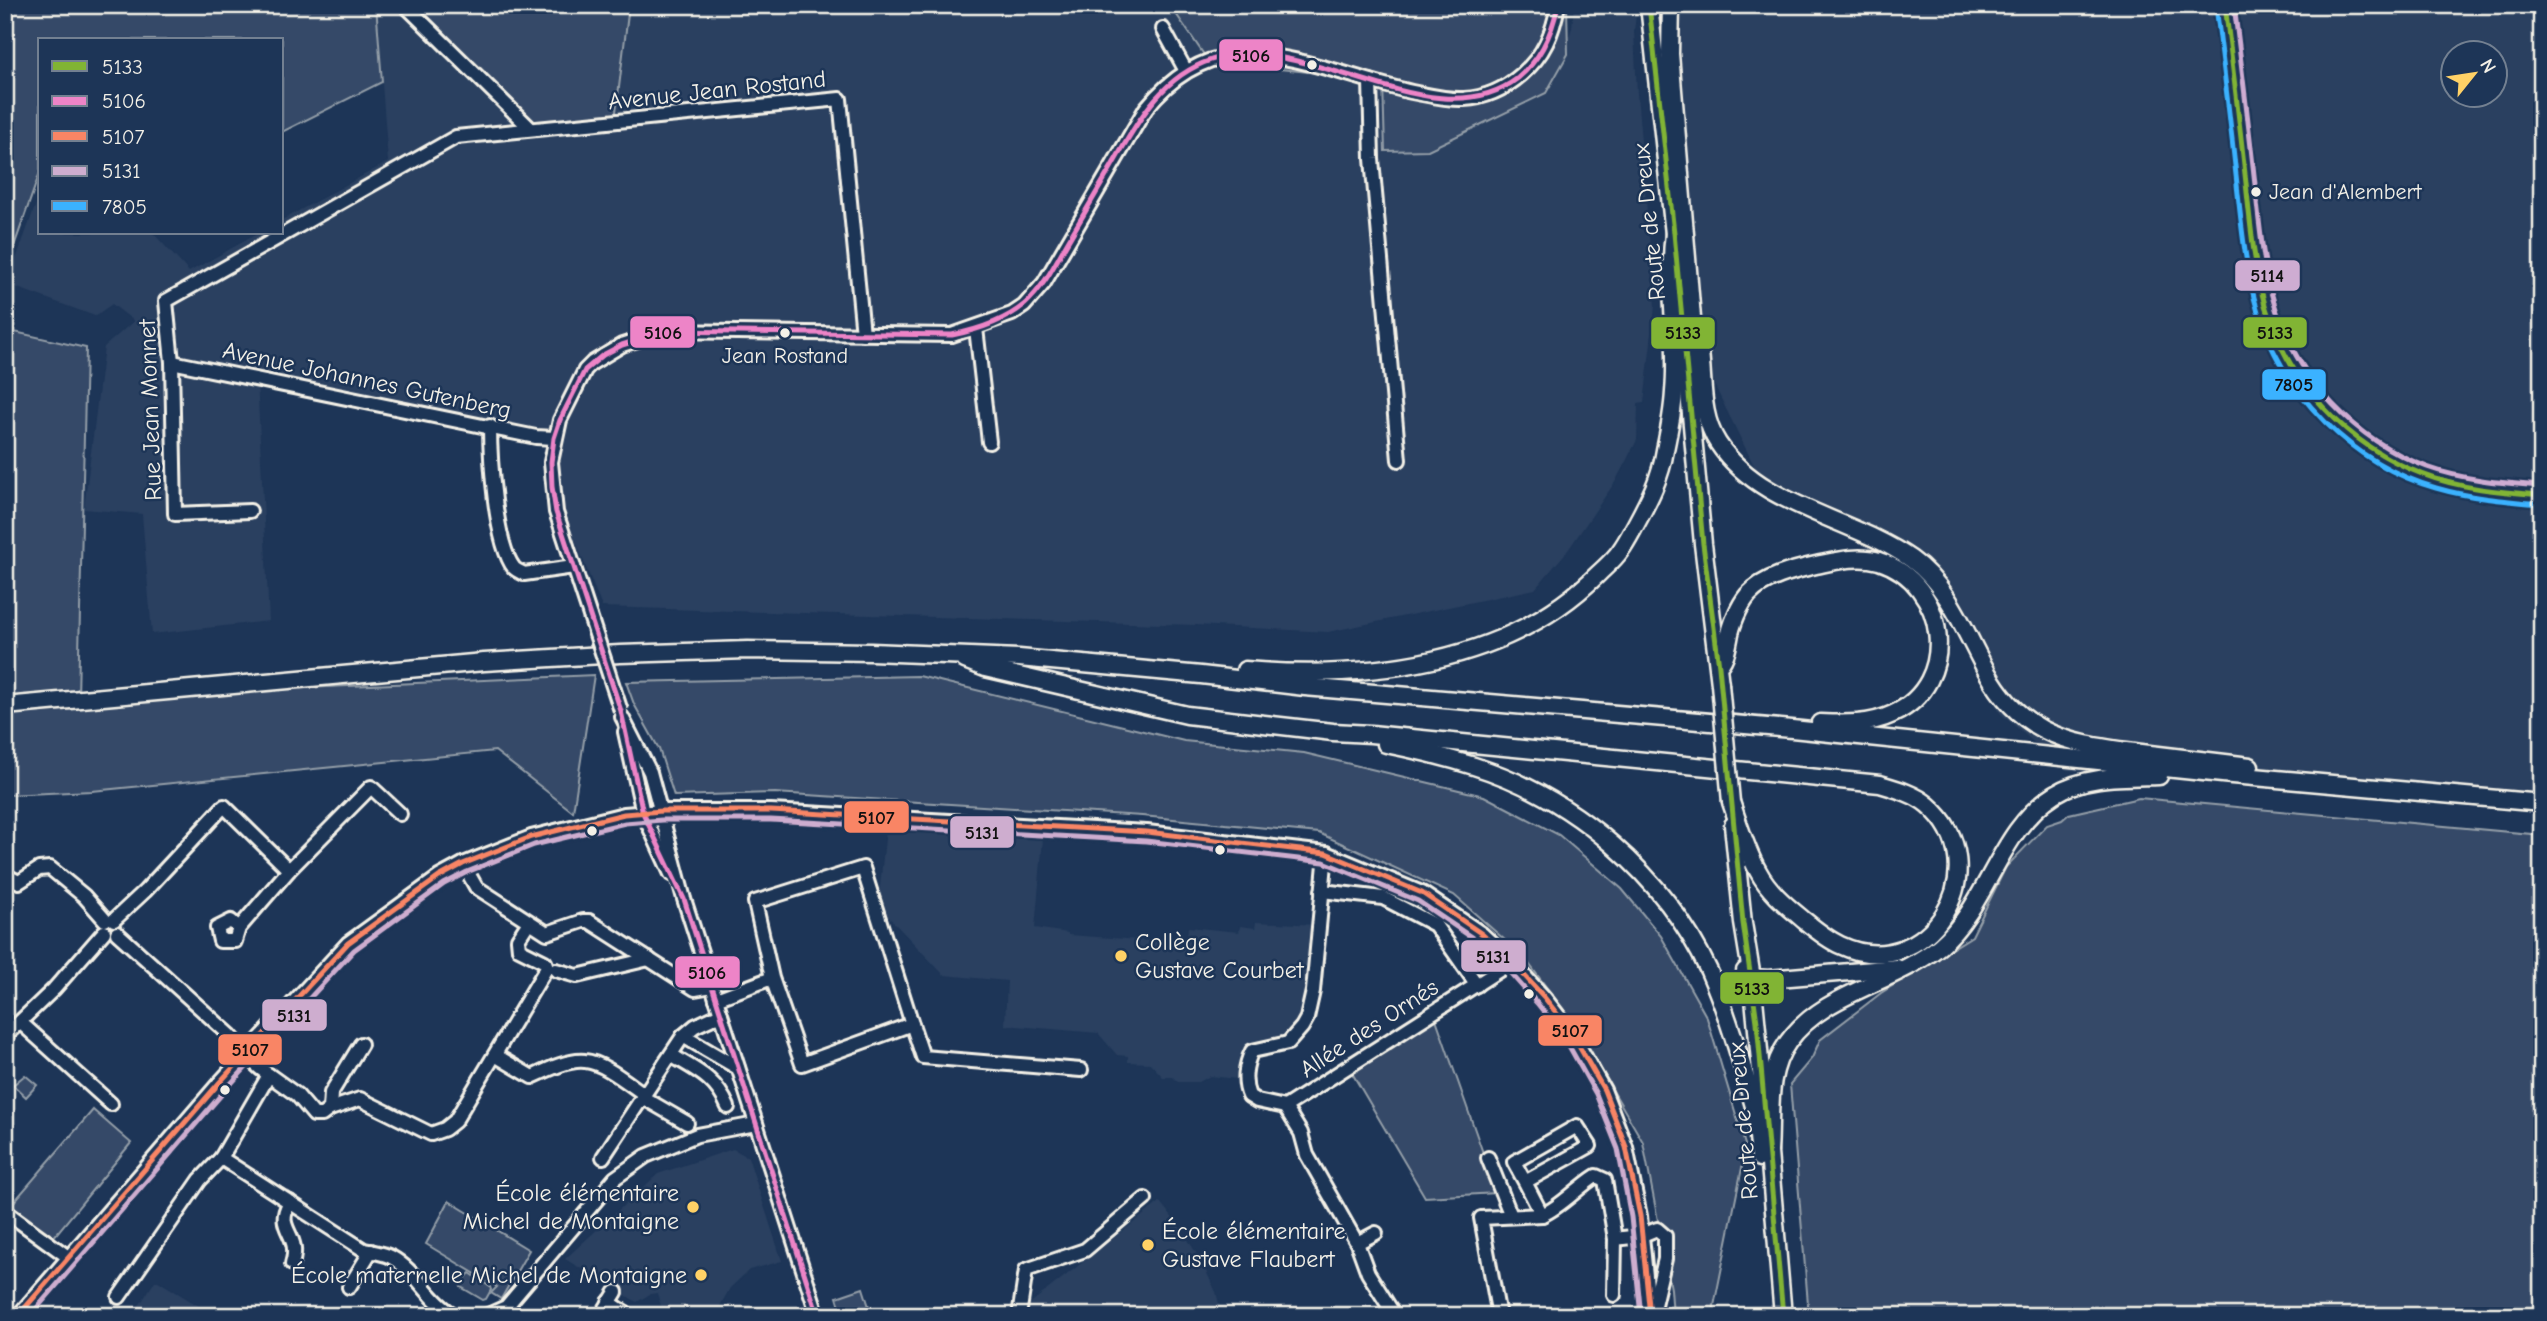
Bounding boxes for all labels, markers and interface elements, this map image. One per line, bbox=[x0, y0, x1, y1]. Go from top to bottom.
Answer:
legend bbox=[38, 38, 284, 234]
line badge: 5106 bbox=[1218, 38, 1284, 72]
north arrow bbox=[2438, 38, 2508, 108]
text: 5106 bbox=[1232, 45, 1270, 67]
text: 5133 bbox=[102, 55, 143, 79]
text: N bbox=[2475, 55, 2500, 77]
unlabelled marker bbox=[1305, 58, 1319, 72]
street label: Avenue Jean Rostand bbox=[607, 65, 827, 115]
text: 5106 bbox=[102, 89, 146, 113]
text: 5107 bbox=[102, 125, 144, 149]
street label: Route de Dreux bbox=[1627, 141, 1671, 302]
text: 5131 bbox=[102, 159, 141, 183]
place label: Jean d'Alembert bbox=[2269, 179, 2422, 205]
marker: Jean d'Alembert bbox=[2249, 185, 2263, 199]
text: 7805 bbox=[102, 195, 147, 219]
line badge: 5114 bbox=[2234, 259, 2301, 292]
text: 5114 bbox=[2250, 265, 2284, 287]
line badge: 5106 bbox=[629, 315, 696, 349]
line badge: 5133 bbox=[1650, 316, 1716, 350]
line badge: 5133 bbox=[2242, 316, 2308, 349]
street label: Rue Jean Monnet bbox=[133, 318, 167, 501]
text: 5106 bbox=[644, 322, 682, 344]
text: 5133 bbox=[1665, 322, 1701, 344]
text: 5133 bbox=[2257, 322, 2293, 344]
marker: Jean Rostand bbox=[778, 326, 792, 340]
street label: Avenue Johannes Gutenberg bbox=[220, 336, 514, 424]
place label: Jean Rostand bbox=[722, 343, 848, 369]
line badge: 7805 bbox=[2261, 368, 2327, 401]
text: 7805 bbox=[2275, 374, 2313, 396]
line badge: 5107 bbox=[843, 800, 910, 834]
text: 5107 bbox=[858, 807, 895, 829]
line badge: 5131 bbox=[949, 815, 1015, 849]
text: 5131 bbox=[965, 822, 999, 844]
unlabelled marker bbox=[585, 824, 599, 838]
unlabelled marker bbox=[1213, 843, 1227, 857]
place label: Collège Gustave Courbet bbox=[1135, 928, 1305, 984]
line badge: 5131 bbox=[1460, 939, 1527, 973]
text: 5131 bbox=[1476, 946, 1510, 968]
marker: Collège Gustave Courbet bbox=[1113, 948, 1129, 964]
line badge: 5106 bbox=[674, 955, 741, 989]
text: 5106 bbox=[688, 962, 726, 984]
line badge: 5133 bbox=[1719, 971, 1785, 1005]
street label: Allée des Ornés bbox=[1294, 973, 1444, 1083]
text: 5133 bbox=[1734, 978, 1770, 1000]
unlabelled marker bbox=[1522, 987, 1536, 1001]
line badge: 5131 bbox=[261, 998, 328, 1032]
text: 5131 bbox=[277, 1005, 311, 1027]
line badge: 5107 bbox=[1537, 1014, 1603, 1047]
text: 5107 bbox=[1552, 1020, 1589, 1042]
line badge: 5107 bbox=[217, 1033, 283, 1066]
text: 5107 bbox=[232, 1039, 269, 1061]
street label: Route de Dreux bbox=[1722, 1041, 1764, 1201]
unlabelled marker bbox=[218, 1083, 232, 1097]
place label: École élémentaire Michel de Montaigne bbox=[463, 1179, 679, 1235]
marker: École élémentaire Michel de Montaigne bbox=[685, 1199, 701, 1215]
place label: École élémentaire Gustave Flaubert bbox=[1162, 1217, 1346, 1273]
marker: École élémentaire Gustave Flaubert bbox=[1140, 1237, 1156, 1253]
place label: École maternelle Michel de Montaigne bbox=[291, 1261, 687, 1289]
marker: École maternelle Michel de Montaigne bbox=[693, 1267, 709, 1283]

